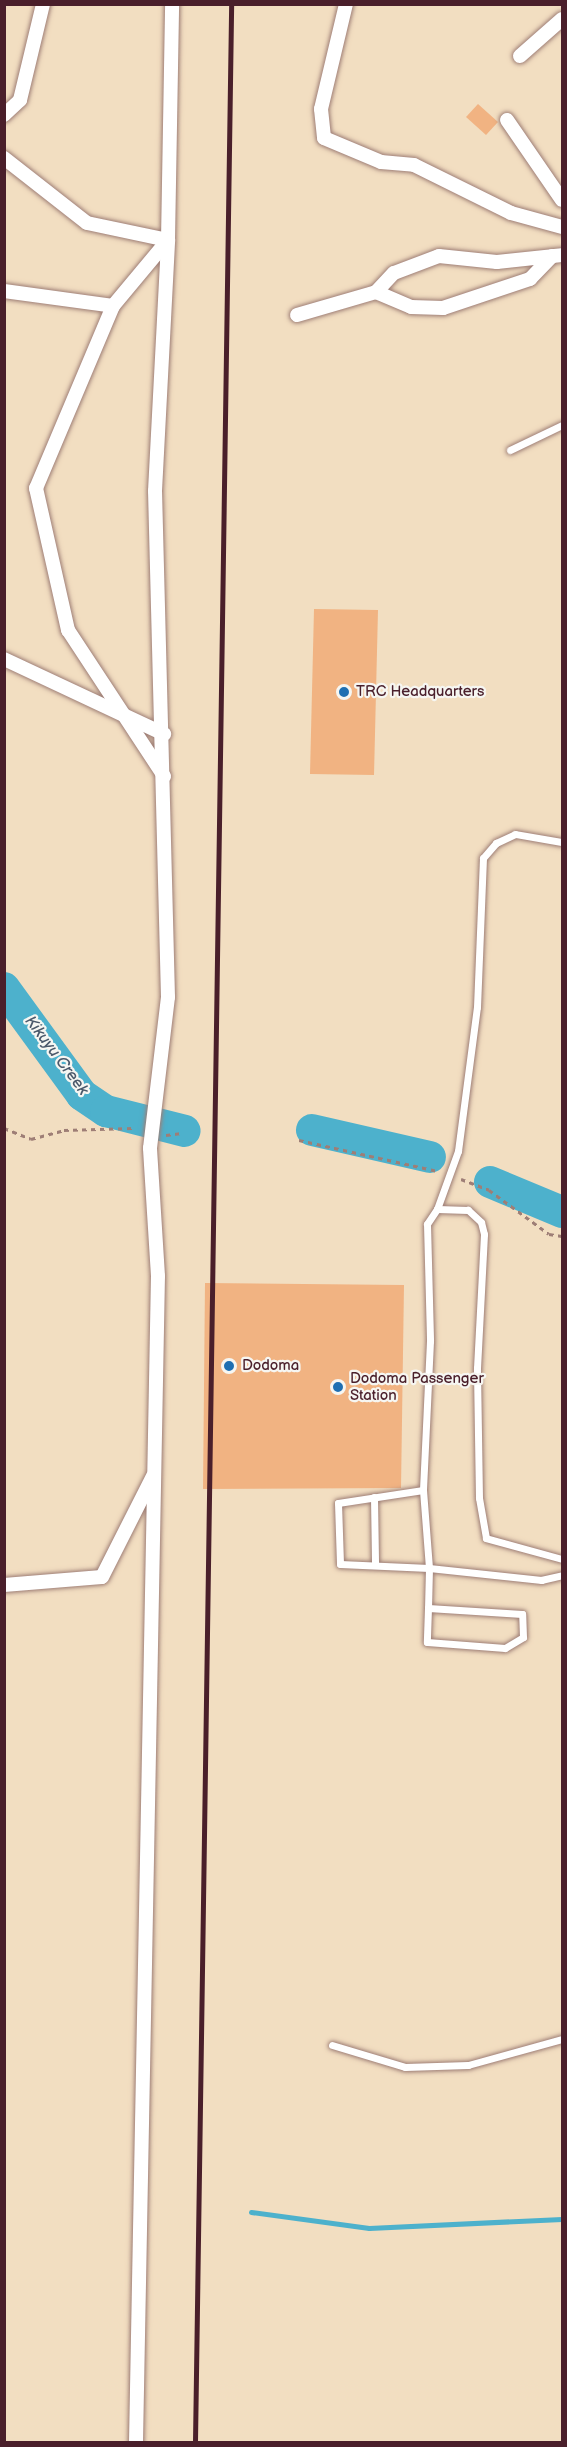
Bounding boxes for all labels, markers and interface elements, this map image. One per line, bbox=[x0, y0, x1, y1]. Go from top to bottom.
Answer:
place label: TRC Headquarters bbox=[356, 683, 484, 701]
marker: TRC Headquarters bbox=[337, 685, 351, 699]
water label: Kikuyu Creek bbox=[20, 1013, 92, 1099]
marker: Dodoma bbox=[220, 1357, 238, 1375]
place label: Dodoma bbox=[242, 1357, 299, 1375]
place label: Dodoma Passenger Station bbox=[350, 1369, 484, 1404]
marker: Dodoma Passenger Station bbox=[331, 1380, 345, 1394]

